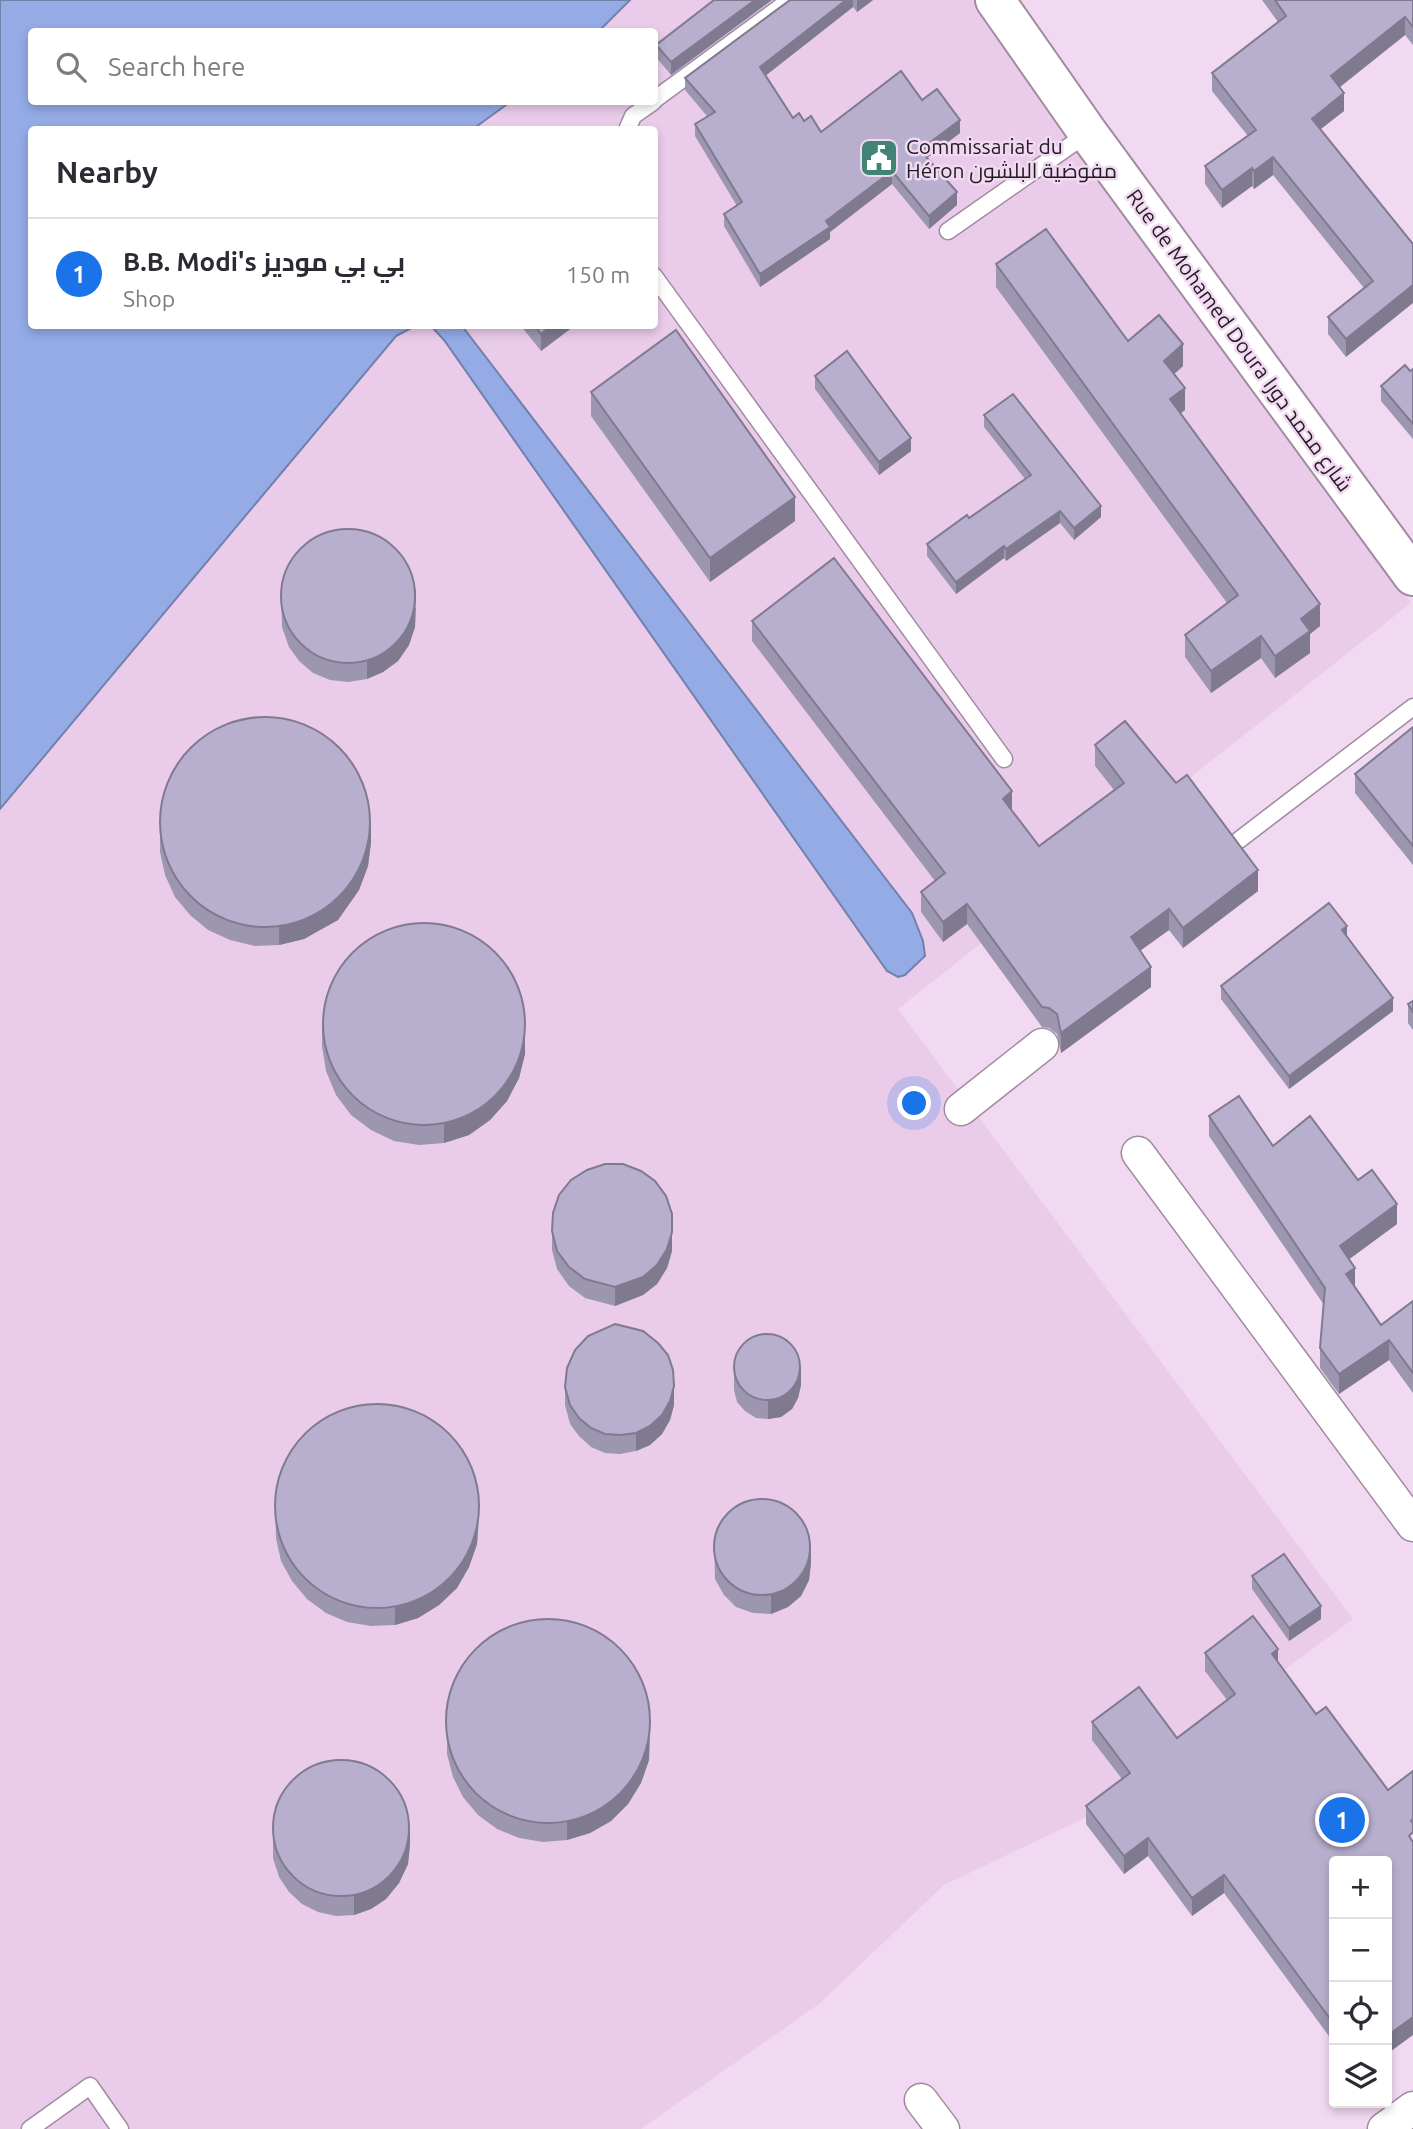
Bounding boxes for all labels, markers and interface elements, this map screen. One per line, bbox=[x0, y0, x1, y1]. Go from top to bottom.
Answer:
search box bbox=[28, 28, 658, 105]
icon: search bbox=[52, 48, 90, 86]
text: Search here bbox=[108, 52, 245, 81]
place label: Commissariat du Héron مفوضية البلشون bbox=[906, 134, 1117, 184]
public building icon: Commissariat du Héron مفوضية البلشون bbox=[858, 137, 900, 179]
text: Nearby bbox=[56, 155, 158, 189]
street label: Rue de Mohamed Doura شارع محمد دورا bbox=[1120, 184, 1358, 497]
text: B.B. Modi's بي بي موديز bbox=[123, 247, 405, 276]
text: 1 bbox=[73, 262, 85, 287]
text: 150 m bbox=[566, 262, 630, 287]
text: Shop bbox=[123, 286, 175, 311]
your location bbox=[897, 1086, 931, 1120]
pin: 1 bbox=[1319, 1794, 1365, 1846]
map controls bbox=[1329, 1856, 1392, 2108]
button: + bbox=[1329, 1856, 1392, 1919]
button: − bbox=[1329, 1919, 1392, 1982]
button: locate bbox=[1329, 1982, 1392, 2045]
button: layers bbox=[1329, 2045, 1392, 2108]

